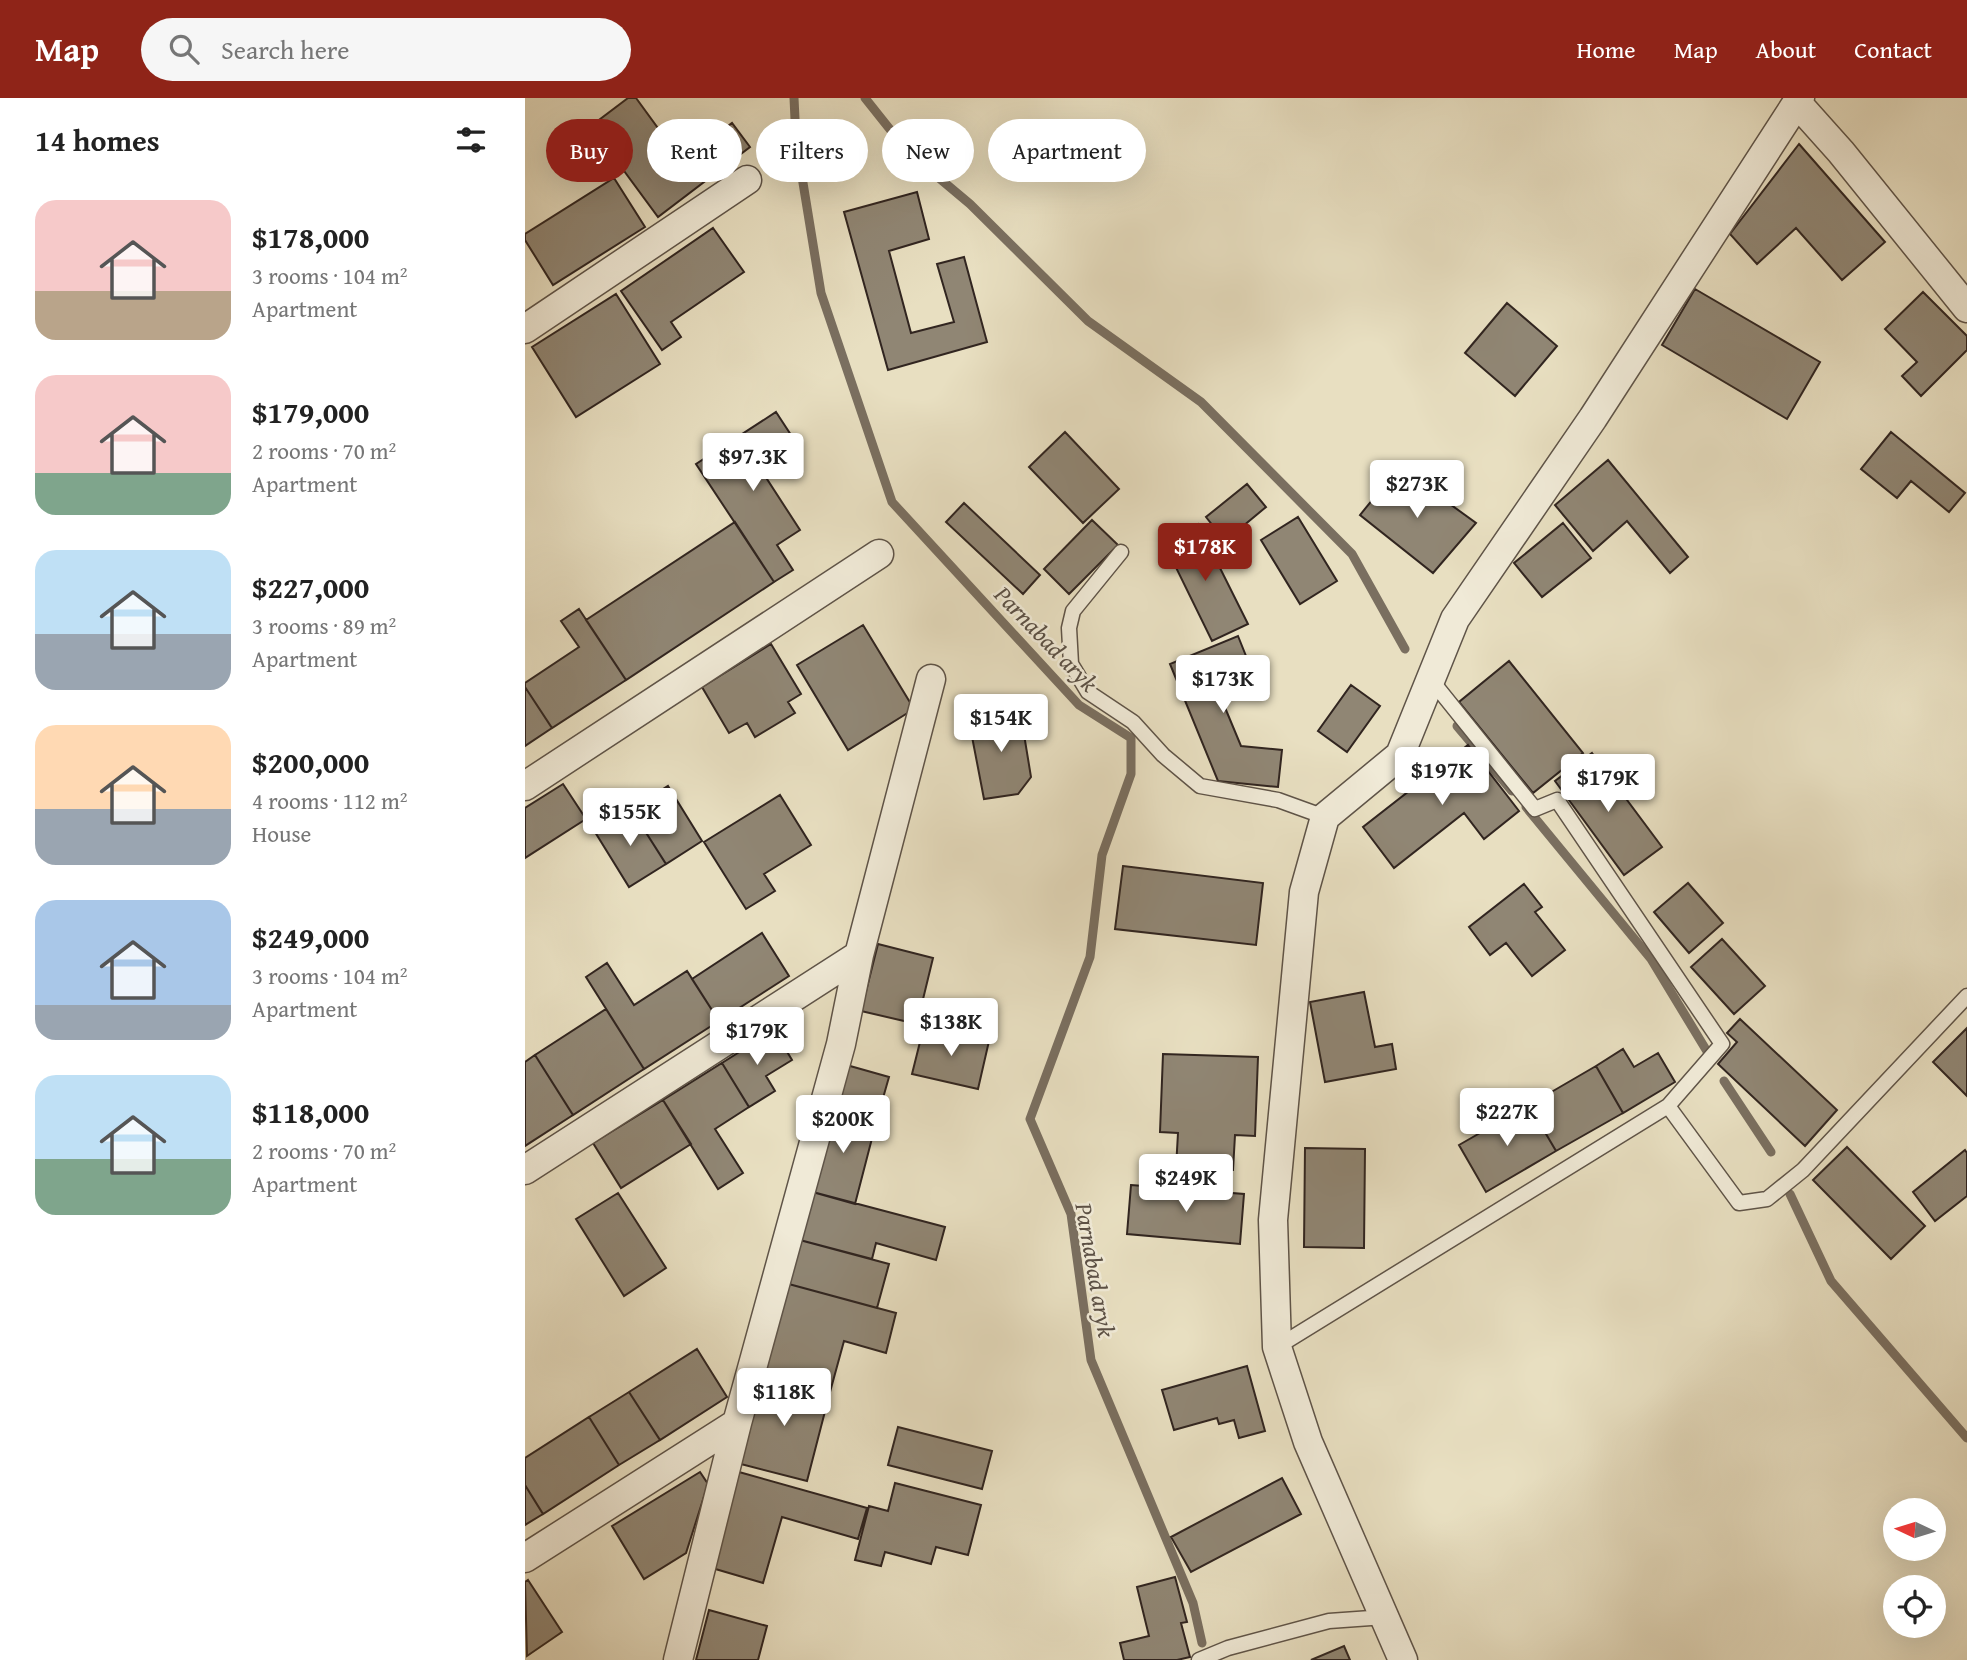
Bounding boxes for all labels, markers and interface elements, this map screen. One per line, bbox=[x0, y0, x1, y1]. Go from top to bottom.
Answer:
search box bbox=[141, 18, 631, 81]
text: Map bbox=[35, 25, 99, 73]
icon: search bbox=[165, 30, 203, 68]
text: Search here bbox=[221, 30, 349, 69]
text: Home bbox=[1577, 32, 1636, 67]
text: Map bbox=[1674, 32, 1718, 67]
text: About bbox=[1756, 32, 1816, 67]
text: Contact bbox=[1854, 32, 1932, 67]
text: 14 homes bbox=[35, 118, 160, 162]
chip: Buy bbox=[546, 119, 633, 182]
chip: Rent bbox=[647, 119, 742, 182]
chip: Filters bbox=[756, 119, 868, 182]
chip: New bbox=[882, 119, 974, 182]
chip: Apartment bbox=[988, 119, 1146, 182]
icon: filters bbox=[452, 121, 490, 159]
text: $178,000 bbox=[252, 215, 369, 259]
icon: home bbox=[91, 228, 175, 312]
text: 3 rooms · 104 m² bbox=[252, 259, 407, 292]
text: Apartment bbox=[252, 292, 357, 325]
text: $179,000 bbox=[252, 390, 369, 434]
icon: home bbox=[91, 403, 175, 487]
text: 2 rooms · 70 m² bbox=[252, 434, 396, 467]
pin: $97.3K bbox=[696, 434, 810, 493]
text: $97.3K bbox=[719, 439, 787, 472]
pin: $273K bbox=[1368, 460, 1466, 520]
text: $273K bbox=[1386, 466, 1448, 499]
text: Apartment bbox=[252, 467, 357, 500]
pin: $178K bbox=[1156, 524, 1254, 583]
text: $178K bbox=[1174, 529, 1236, 562]
text: $227,000 bbox=[252, 565, 369, 609]
water label: Parnabad aryk bbox=[986, 577, 1106, 700]
icon: home bbox=[91, 578, 175, 662]
text: 3 rooms · 89 m² bbox=[252, 609, 396, 642]
text: Apartment bbox=[252, 642, 357, 675]
pin: $173K bbox=[1174, 656, 1272, 715]
text: $173K bbox=[1192, 661, 1254, 694]
pin: $154K bbox=[952, 694, 1050, 754]
text: $154K bbox=[970, 700, 1032, 733]
text: $200,000 bbox=[252, 740, 369, 784]
pin: $197K bbox=[1393, 748, 1491, 807]
icon: home bbox=[91, 753, 175, 837]
text: $197K bbox=[1411, 753, 1473, 786]
pin: $179K bbox=[1559, 754, 1657, 814]
text: $179K bbox=[1577, 760, 1639, 793]
text: 4 rooms · 112 m² bbox=[252, 784, 407, 817]
pin: $155K bbox=[581, 788, 679, 848]
text: $155K bbox=[599, 794, 661, 827]
text: House bbox=[252, 817, 311, 850]
text: $249,000 bbox=[252, 915, 369, 959]
icon: home bbox=[91, 928, 175, 1012]
text: 3 rooms · 104 m² bbox=[252, 959, 407, 992]
text: Apartment bbox=[252, 992, 357, 1025]
pin: $138K bbox=[902, 998, 1000, 1058]
text: $138K bbox=[920, 1004, 982, 1037]
pin: $179K bbox=[708, 1007, 806, 1067]
text: $179K bbox=[726, 1013, 788, 1046]
pin: $227K bbox=[1458, 1088, 1556, 1148]
text: $118,000 bbox=[252, 1090, 369, 1134]
text: $227K bbox=[1476, 1094, 1538, 1127]
pin: $200K bbox=[794, 1096, 892, 1155]
text: $200K bbox=[812, 1101, 874, 1134]
icon: home bbox=[91, 1103, 175, 1187]
text: 2 rooms · 70 m² bbox=[252, 1134, 396, 1167]
pin: $249K bbox=[1137, 1154, 1235, 1214]
text: $249K bbox=[1155, 1160, 1217, 1193]
text: Apartment bbox=[252, 1167, 357, 1200]
water label: Parnabad aryk bbox=[1066, 1199, 1125, 1340]
pin: $118K bbox=[735, 1368, 833, 1428]
text: $118K bbox=[753, 1374, 815, 1407]
north arrow bbox=[1883, 1498, 1946, 1561]
map controls bbox=[1883, 1498, 1946, 1638]
button: locate bbox=[1883, 1575, 1946, 1638]

